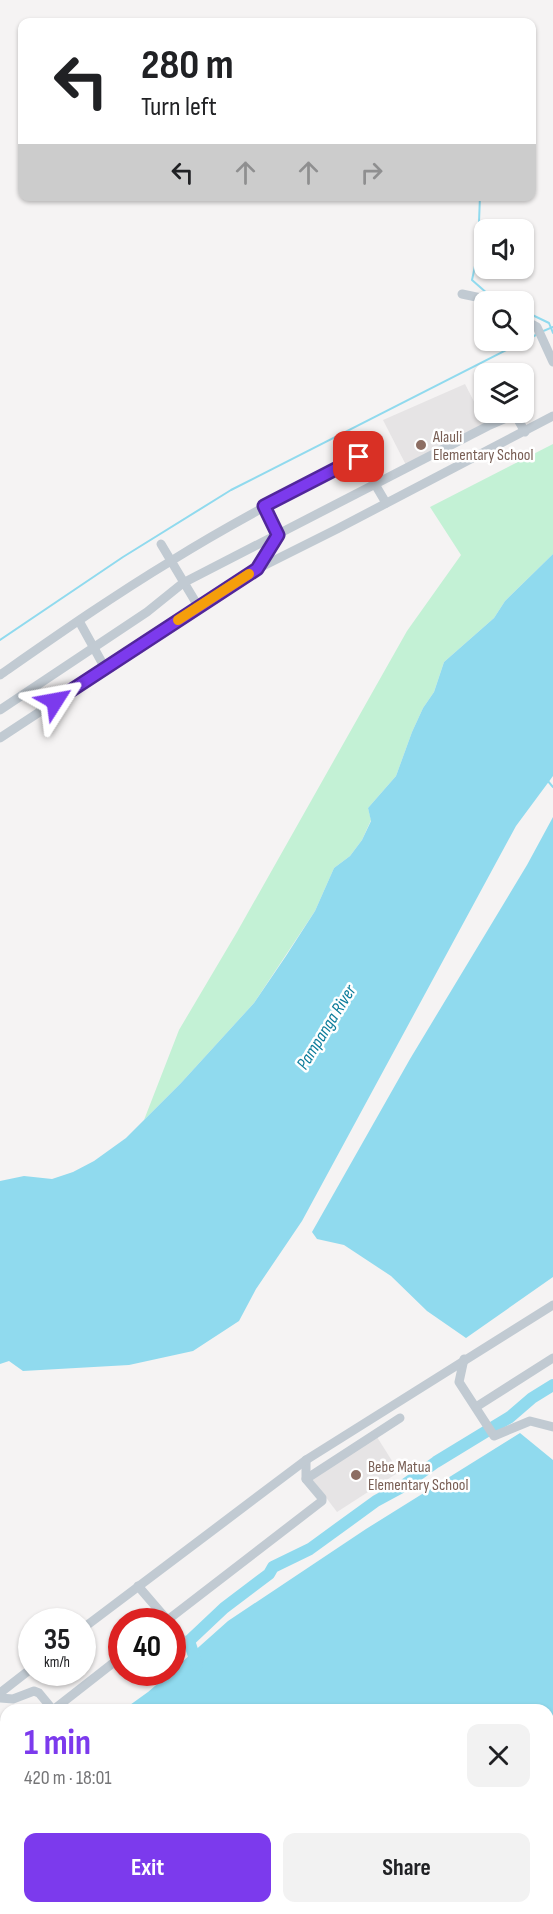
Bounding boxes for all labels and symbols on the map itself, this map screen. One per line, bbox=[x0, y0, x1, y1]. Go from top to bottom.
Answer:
place label: Alauli Elementary School bbox=[432, 428, 533, 465]
pin bbox=[333, 431, 384, 482]
marker: Alauli Elementary School bbox=[414, 438, 428, 452]
position arrow bbox=[23, 669, 87, 733]
water label: Pampanga River bbox=[292, 980, 361, 1073]
place label: Bebe Matua Elementary School bbox=[368, 1458, 468, 1495]
marker: Bebe Matua Elementary School bbox=[349, 1468, 363, 1482]
speed limit sign: 40 bbox=[108, 1608, 186, 1686]

